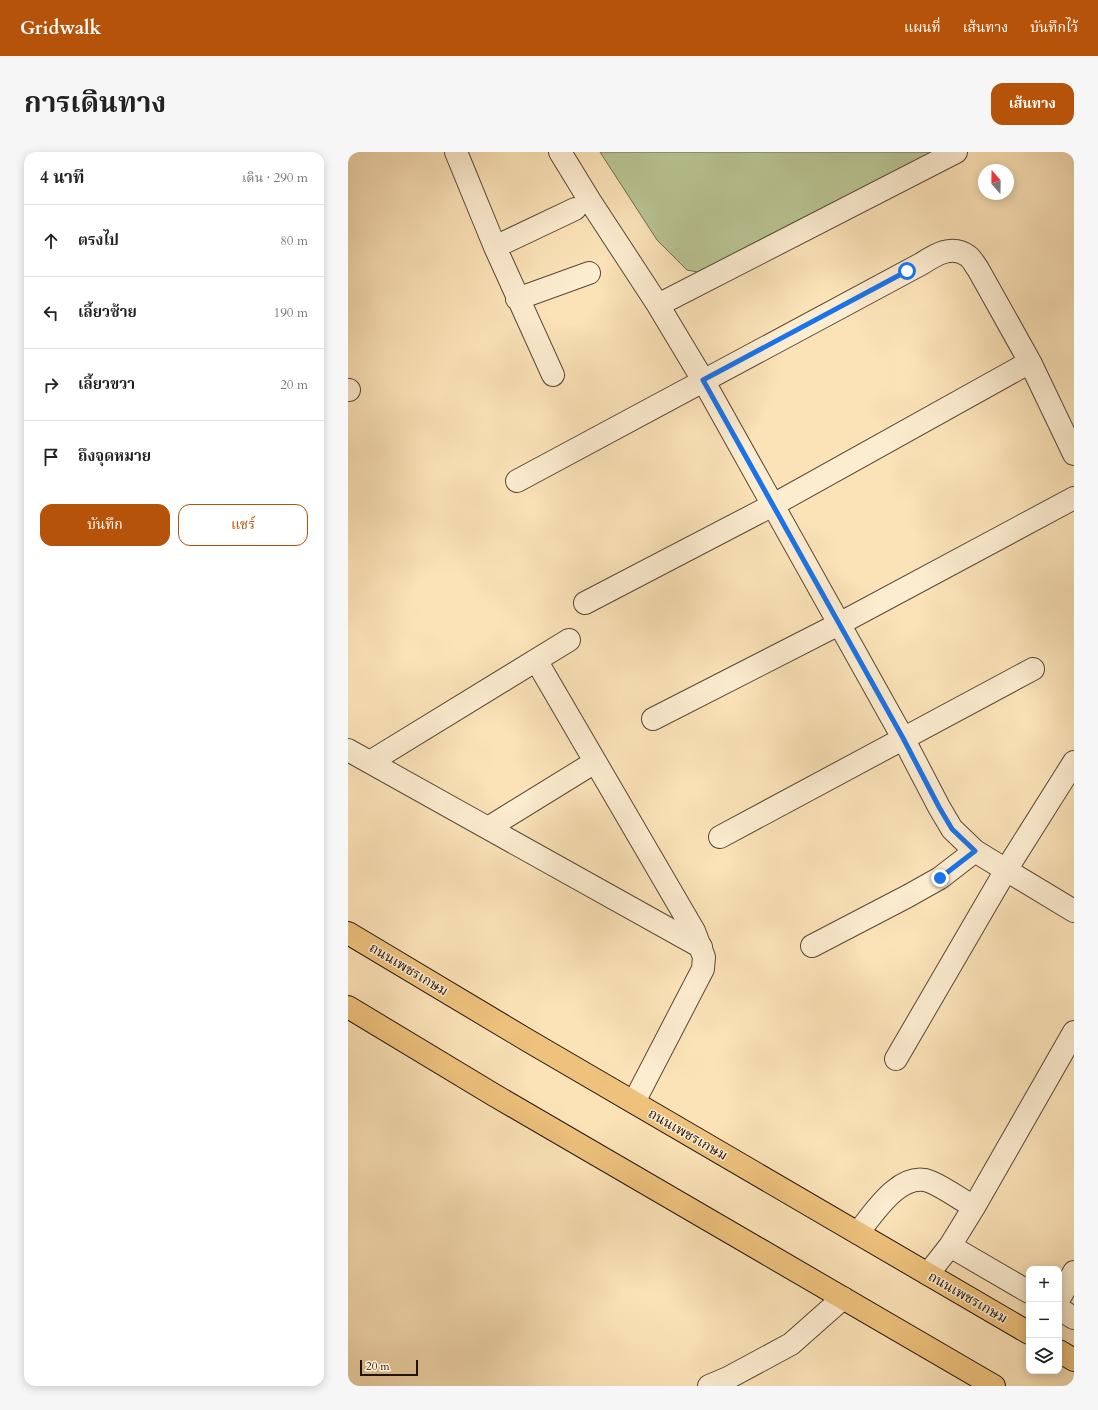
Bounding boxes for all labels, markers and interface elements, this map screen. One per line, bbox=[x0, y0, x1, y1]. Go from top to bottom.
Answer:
text: Gridwalk bbox=[20, 15, 101, 41]
text: แผนที่ bbox=[904, 18, 941, 37]
text: เส้นทาง bbox=[963, 18, 1008, 37]
text: บันทึกไว้ bbox=[1030, 18, 1078, 37]
button: เส้นทาง bbox=[991, 83, 1074, 125]
text: การเดินทาง bbox=[24, 84, 166, 122]
north arrow bbox=[978, 164, 1014, 200]
text: 4 นาที bbox=[40, 166, 84, 189]
text: เดิน · 290 m bbox=[242, 169, 308, 187]
icon: ahead bbox=[40, 230, 62, 252]
text: ตรงไป bbox=[78, 230, 119, 250]
text: 80 m bbox=[280, 232, 308, 250]
route start bbox=[898, 262, 916, 280]
icon: left bbox=[40, 302, 62, 324]
text: เลี้ยวซ้าย bbox=[78, 302, 137, 322]
text: 190 m bbox=[274, 304, 308, 322]
icon: right bbox=[40, 374, 62, 396]
text: เลี้ยวขวา bbox=[78, 374, 135, 394]
text: 20 m bbox=[280, 376, 308, 394]
icon: arrive bbox=[40, 446, 62, 468]
text: ถึงจุดหมาย bbox=[78, 446, 151, 466]
button: บันทึก bbox=[40, 504, 170, 546]
button: แชร์ bbox=[178, 504, 308, 546]
route end bbox=[931, 869, 949, 887]
street label: ถนนเพชรเกษม bbox=[366, 938, 452, 1001]
street label: ถนนเพชรเกษม bbox=[644, 1104, 731, 1165]
map controls bbox=[1026, 1266, 1062, 1374]
button: + bbox=[1026, 1266, 1062, 1302]
street label: ถนนเพชรเกษม bbox=[924, 1267, 1011, 1328]
button: − bbox=[1026, 1302, 1062, 1338]
button: layers bbox=[1026, 1338, 1062, 1374]
scale bar bbox=[360, 1358, 418, 1377]
text: 20 m bbox=[366, 1359, 390, 1374]

